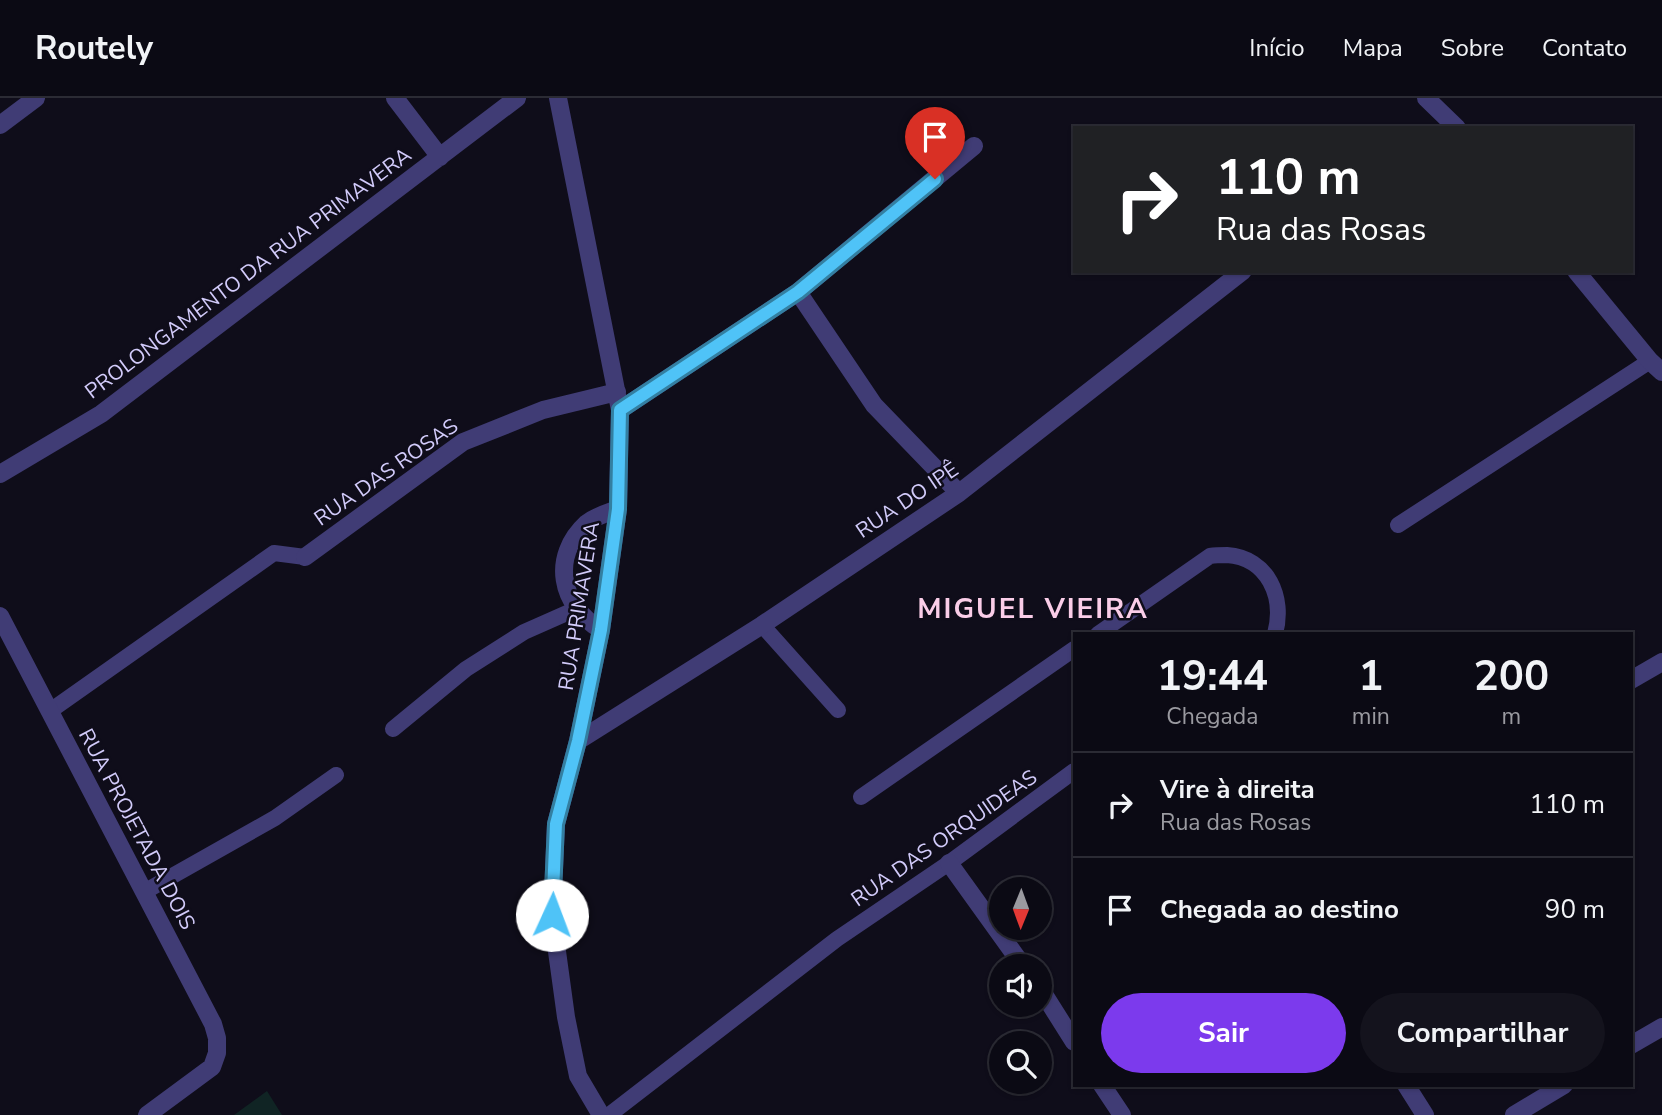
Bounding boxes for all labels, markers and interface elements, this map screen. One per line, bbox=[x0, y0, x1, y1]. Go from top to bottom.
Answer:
text: Routely bbox=[35, 26, 153, 71]
text: Início bbox=[1249, 32, 1305, 64]
text: Mapa bbox=[1343, 32, 1403, 64]
text: Sobre bbox=[1441, 32, 1504, 64]
text: Contato bbox=[1542, 32, 1627, 64]
pin bbox=[905, 107, 965, 179]
icon: arrive bbox=[916, 118, 954, 156]
street label: PROLONGAMENTO DA RUA PRIMAVERA bbox=[79, 141, 417, 405]
text: 110 m bbox=[1216, 144, 1360, 211]
icon: right bbox=[1101, 154, 1192, 245]
text: Rua das Rosas bbox=[1216, 208, 1426, 251]
street label: RUA DAS ROSAS bbox=[308, 412, 464, 532]
street label: RUA DO IPÊ bbox=[850, 455, 964, 545]
street label: RUA PRIMAVERA bbox=[552, 520, 606, 692]
district label: MIGUEL VIEIRA bbox=[917, 590, 1149, 628]
text: 19:44 bbox=[1157, 648, 1268, 705]
text: 1 bbox=[1358, 648, 1383, 705]
text: 200 bbox=[1474, 648, 1549, 705]
text: Chegada bbox=[1166, 701, 1258, 732]
text: min bbox=[1352, 701, 1390, 732]
text: m bbox=[1502, 701, 1521, 732]
street label: RUA PROJETADA DOIS bbox=[72, 724, 202, 934]
street label: RUA DAS ORQUIDEAS bbox=[845, 763, 1043, 913]
text: Vire à direita bbox=[1160, 772, 1315, 807]
icon: right bbox=[1101, 786, 1139, 824]
text: 110 m bbox=[1529, 787, 1605, 822]
text: Rua das Rosas bbox=[1160, 807, 1311, 838]
north arrow bbox=[989, 877, 1052, 940]
map controls bbox=[989, 877, 1052, 1094]
position arrow bbox=[515, 878, 589, 952]
icon: arrive bbox=[1101, 891, 1139, 929]
text: Chegada ao destino bbox=[1160, 892, 1399, 927]
text: 90 m bbox=[1545, 892, 1605, 927]
button: sound bbox=[989, 954, 1052, 1017]
button: Sair bbox=[1101, 993, 1346, 1073]
button: Compartilhar bbox=[1360, 993, 1605, 1073]
button: search bbox=[989, 1031, 1052, 1094]

